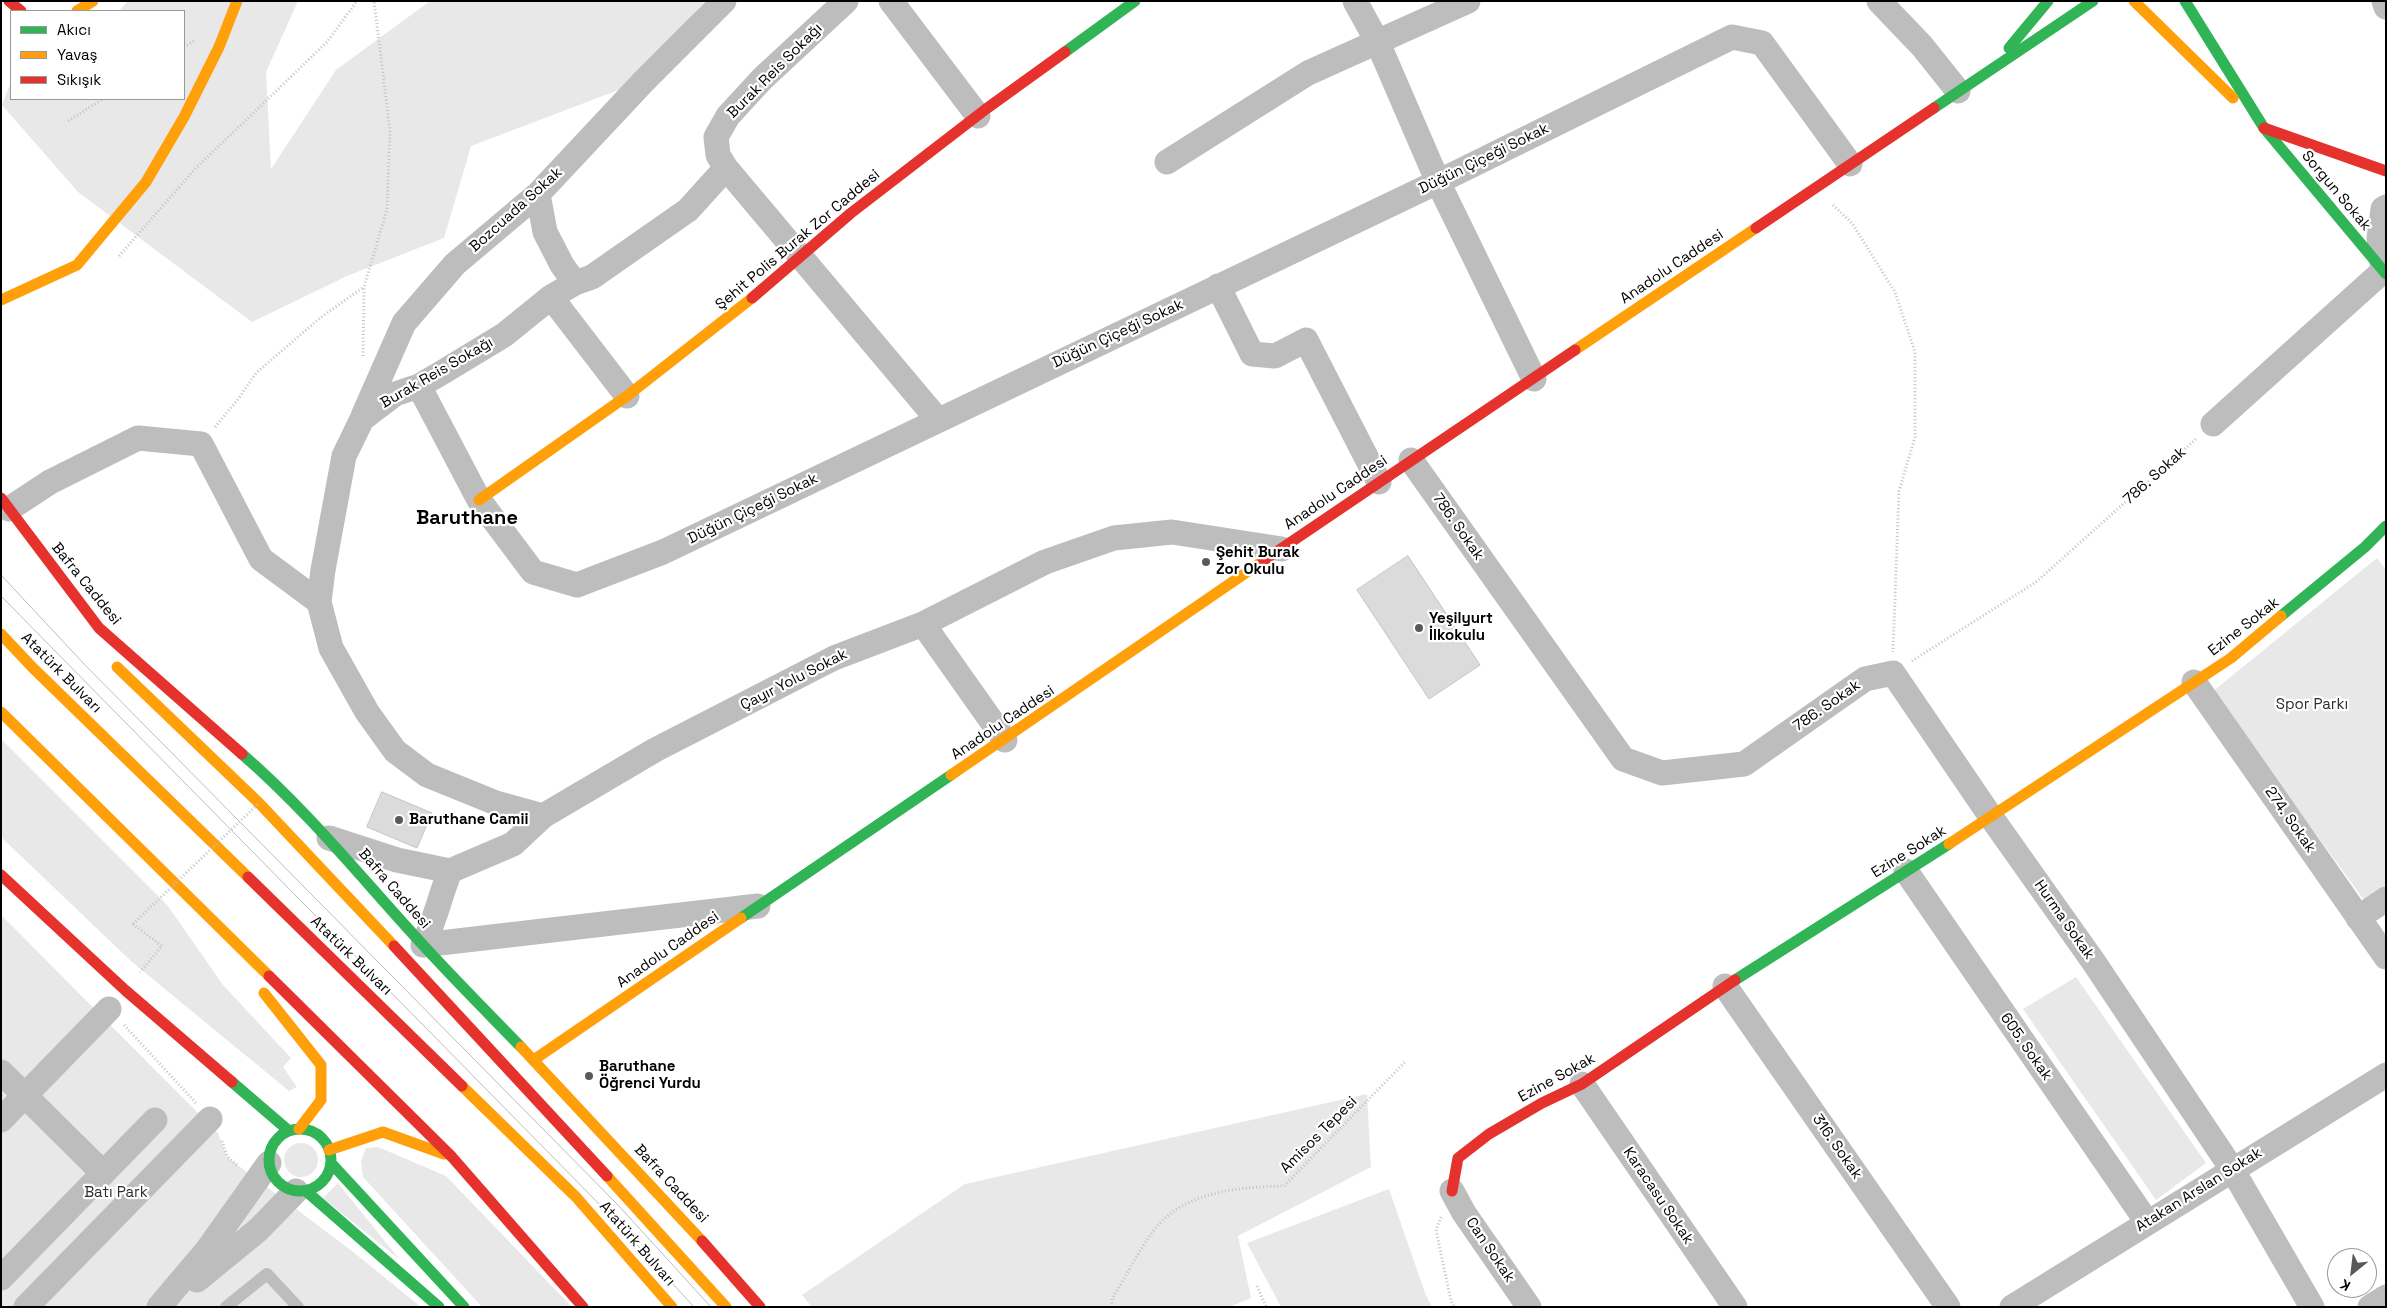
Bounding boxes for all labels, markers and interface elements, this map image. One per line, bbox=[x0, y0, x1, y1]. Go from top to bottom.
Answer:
legend bbox=[10, 10, 185, 100]
text: Akıcı bbox=[57, 20, 91, 39]
street label: Burak Reis Sokağı bbox=[724, 20, 826, 122]
text: Yavaş bbox=[57, 45, 97, 64]
text: Sıkışık bbox=[57, 70, 101, 89]
street label: Düğün Çiçeği Sokak bbox=[1416, 120, 1552, 198]
street label: Sorgun Sokak bbox=[2297, 147, 2375, 235]
street label: Bozcuada Sokak bbox=[466, 164, 566, 256]
street label: Şehit Polis Burak Zor Caddesi bbox=[712, 166, 884, 314]
street label: Anadolu Caddesi bbox=[1617, 226, 1727, 308]
street label: Düğün Çiçeği Sokak bbox=[1050, 296, 1186, 372]
street label: Burak Reis Sokağı bbox=[378, 333, 496, 413]
street label: 786. Sokak bbox=[2120, 443, 2190, 509]
street label: Anadolu Caddesi bbox=[1281, 452, 1391, 534]
street label: Düğün Çiçeği Sokak bbox=[685, 470, 821, 548]
street label: 786. Sokak bbox=[1428, 490, 1488, 564]
district label: Baruthane bbox=[416, 507, 518, 531]
street label: Bafra Caddesi bbox=[47, 539, 125, 629]
place label: Şehit Burak Zor Okulu bbox=[1216, 544, 1300, 579]
marker: Şehit Burak Zor Okulu bbox=[1200, 556, 1212, 568]
street label: Ezine Sokak bbox=[2205, 594, 2283, 660]
place label: Yeşilyurt İlkokulu bbox=[1429, 610, 1493, 645]
marker: Yeşilyurt İlkokulu bbox=[1413, 622, 1425, 634]
street label: Atatürk Bulvarı bbox=[17, 629, 105, 717]
street label: Çayır Yolu Sokak bbox=[738, 645, 850, 715]
street label: 786. Sokak bbox=[1790, 676, 1864, 736]
street label: Anadolu Caddesi bbox=[948, 682, 1058, 764]
park label: Spor Parkı bbox=[2276, 696, 2348, 714]
street label: 274. Sokak bbox=[2261, 783, 2319, 857]
place label: Baruthane Camii bbox=[409, 811, 528, 829]
marker: Baruthane Camii bbox=[393, 814, 405, 826]
street label: Ezine Sokak bbox=[1868, 822, 1950, 882]
street label: Bafra Caddesi bbox=[354, 845, 434, 933]
street label: Hurma Sokak bbox=[2030, 877, 2098, 963]
street label: Anadolu Caddesi bbox=[613, 908, 723, 992]
street label: Atatürk Bulvarı bbox=[306, 913, 396, 999]
street label: 605. Sokak bbox=[1996, 1010, 2056, 1084]
street label: Ezine Sokak bbox=[1515, 1050, 1599, 1106]
place label: Baruthane Öğrenci Yurdu bbox=[599, 1058, 701, 1093]
marker: Baruthane Öğrenci Yurdu bbox=[583, 1070, 595, 1082]
street label: Amisos Tepesi bbox=[1277, 1093, 1361, 1177]
street label: 316. Sokak bbox=[1808, 1111, 1866, 1183]
street label: Bafra Caddesi bbox=[630, 1141, 712, 1227]
street label: Karacasu Sokak bbox=[1619, 1144, 1697, 1248]
street label: Atakan Arslan Sokak bbox=[2133, 1144, 2265, 1236]
park label: Batı Park bbox=[84, 1184, 148, 1202]
street label: Atatürk Bulvarı bbox=[595, 1198, 679, 1290]
street label: Can Sokak bbox=[1462, 1214, 1518, 1286]
north arrow bbox=[2327, 1248, 2377, 1298]
text: K bbox=[2337, 1275, 2353, 1295]

